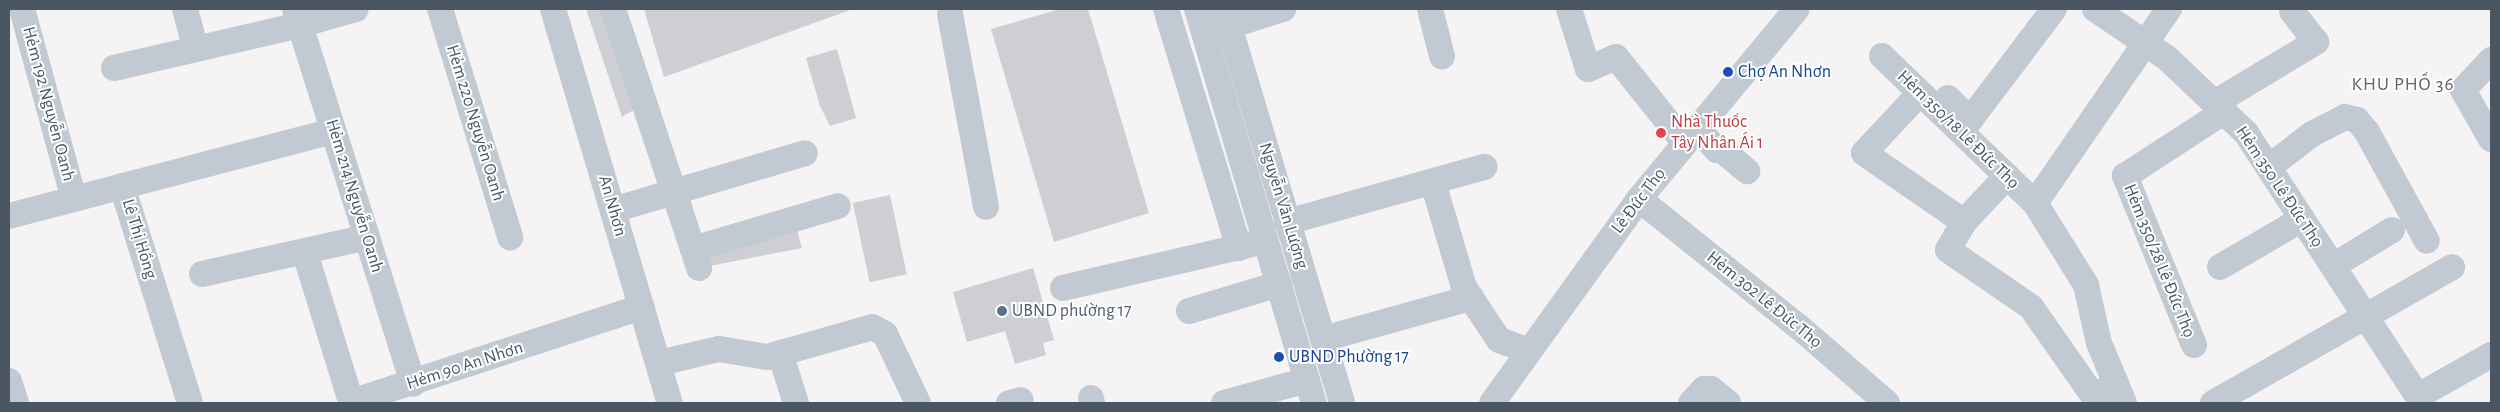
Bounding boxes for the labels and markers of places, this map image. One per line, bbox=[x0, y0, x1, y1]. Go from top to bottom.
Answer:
place label: Chợ An Nhơn bbox=[1738, 61, 1831, 83]
marker: Chợ An Nhơn bbox=[1722, 66, 1734, 78]
place label: Nhà Thuốc Tây Nhân Ái 1 bbox=[1671, 112, 1763, 154]
marker: Nhà Thuốc Tây Nhân Ái 1 bbox=[1655, 127, 1667, 139]
place label: UBND phường 17 bbox=[1012, 300, 1132, 322]
marker: UBND phường 17 bbox=[996, 305, 1008, 317]
place label: UBND Phường 17 bbox=[1289, 346, 1409, 368]
marker: UBND Phường 17 bbox=[1273, 351, 1285, 363]

